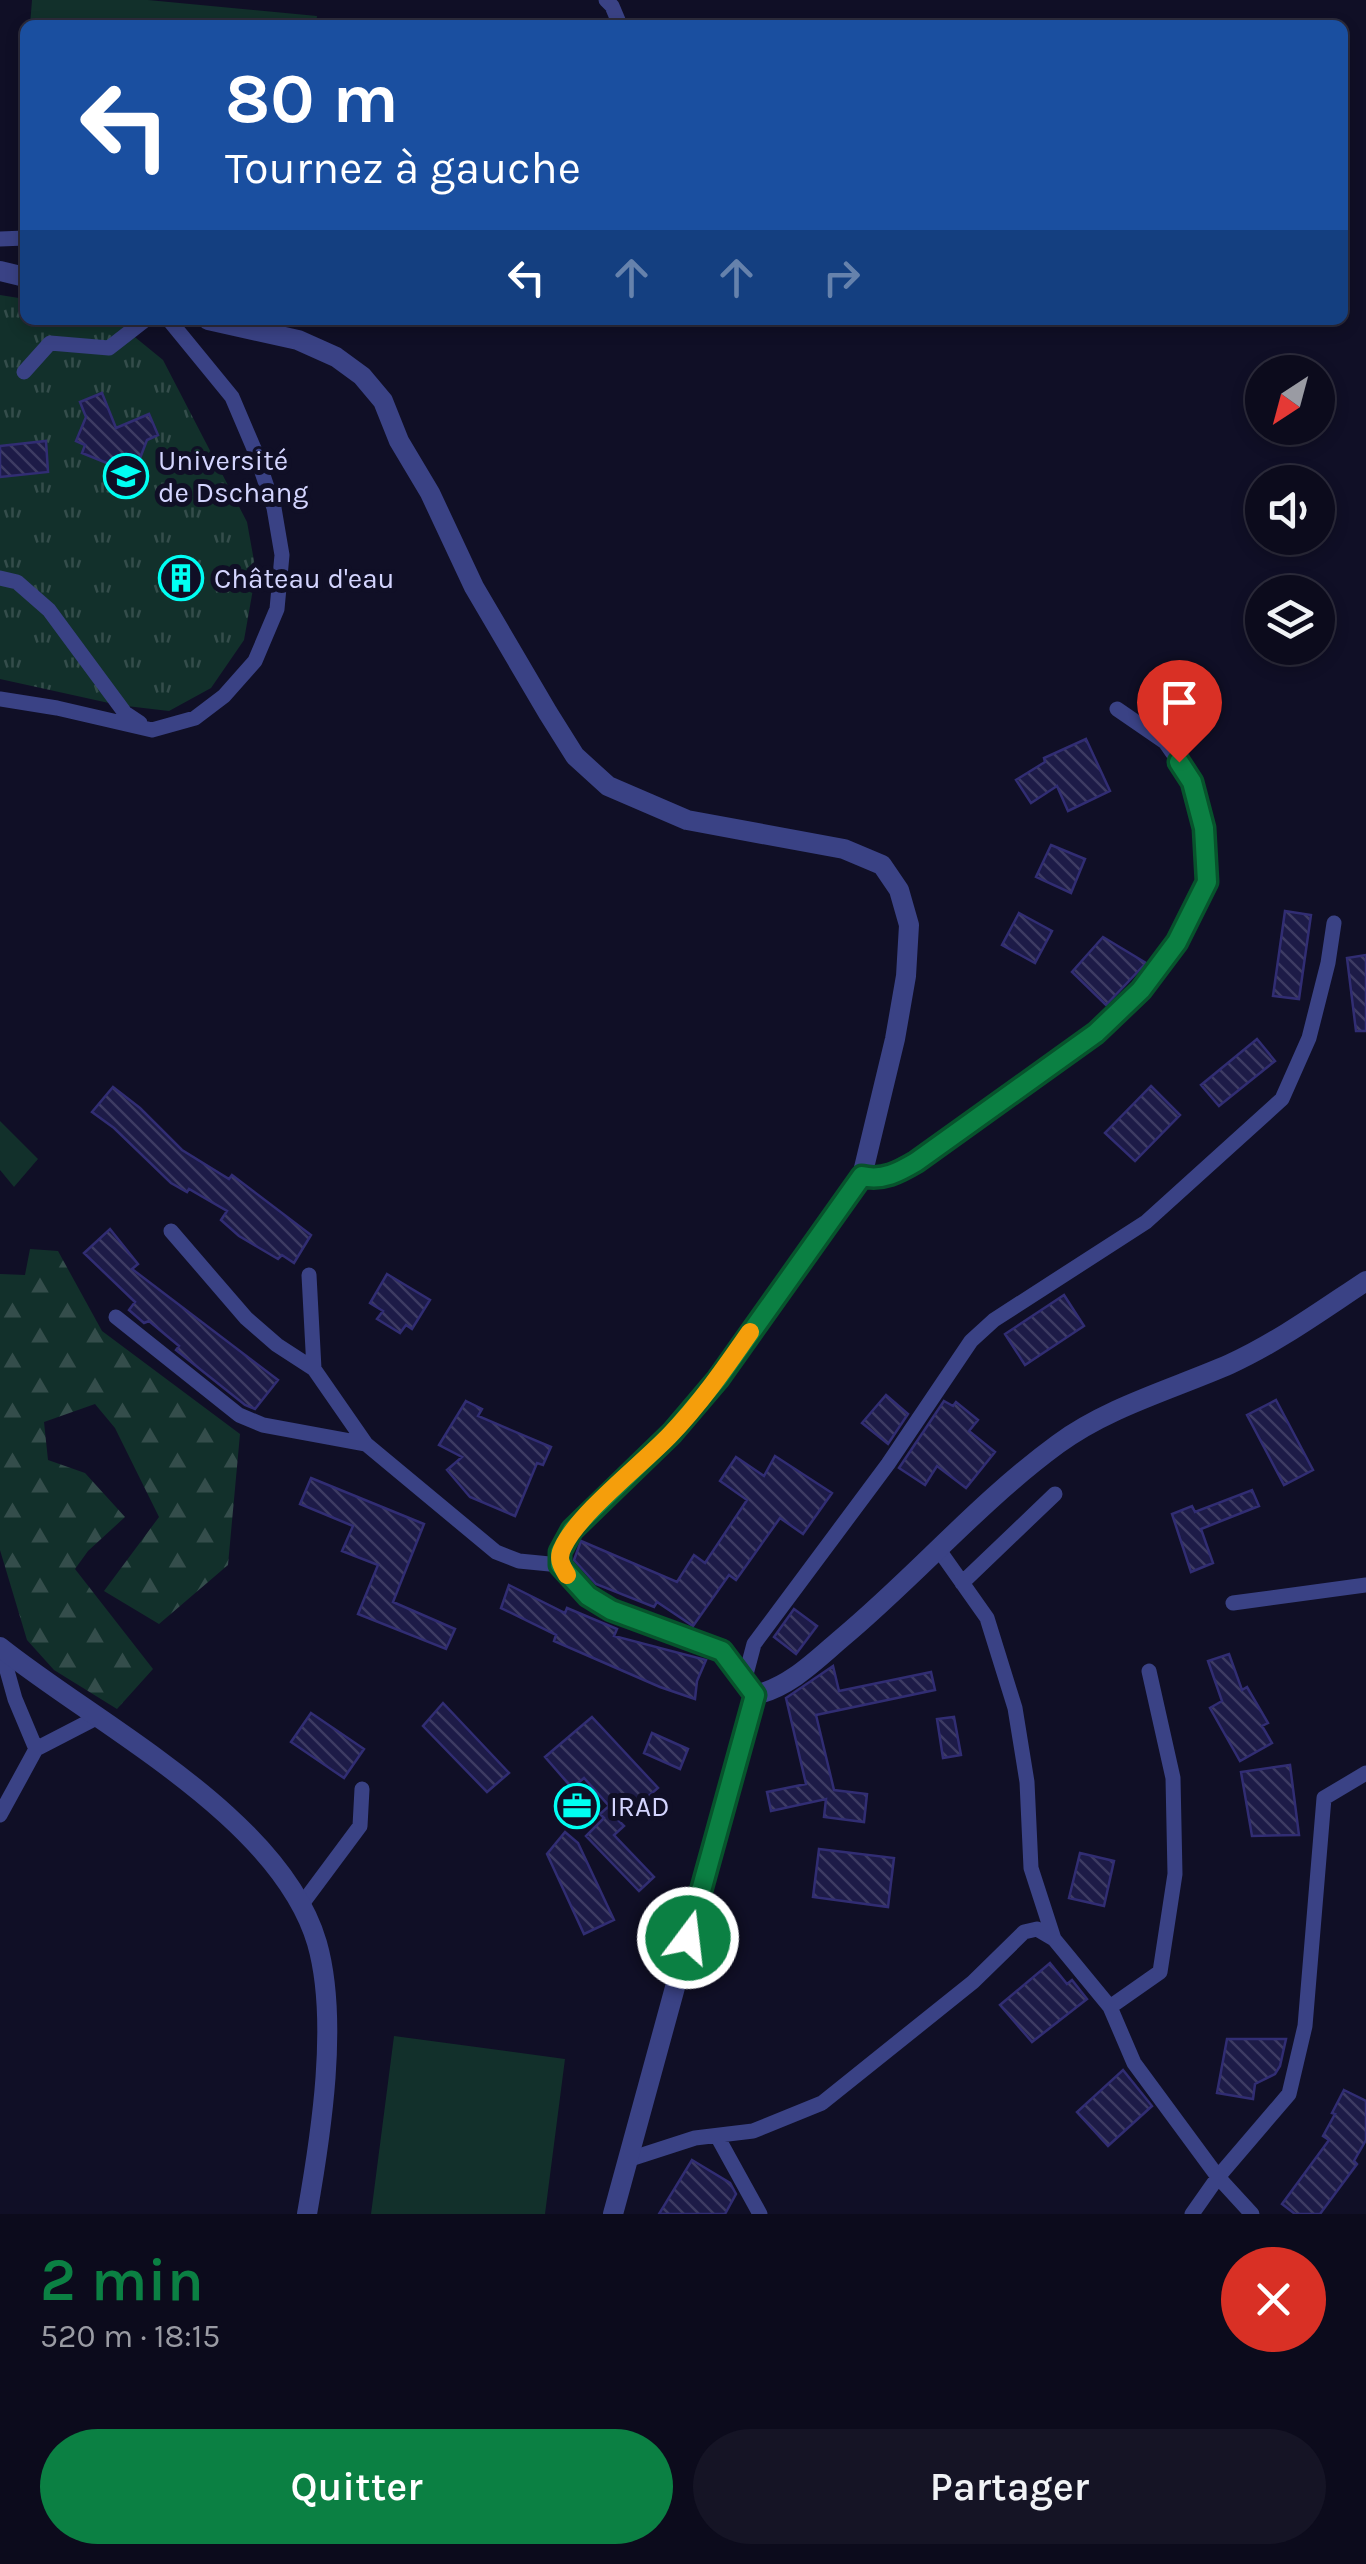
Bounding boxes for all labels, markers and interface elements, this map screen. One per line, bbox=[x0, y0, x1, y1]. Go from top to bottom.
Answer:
text: 80 m bbox=[225, 58, 399, 140]
icon: left bbox=[60, 60, 190, 190]
text: Tournez à gauche bbox=[225, 142, 581, 194]
icon: left bbox=[499, 250, 554, 305]
icon: ahead bbox=[604, 250, 659, 305]
icon: ahead bbox=[709, 250, 764, 305]
icon: right bbox=[814, 250, 869, 305]
north arrow bbox=[1245, 355, 1335, 445]
map controls bbox=[1245, 355, 1335, 665]
place label: Université de Dschang bbox=[158, 444, 308, 509]
school or university icon: Université de Dschang bbox=[103, 453, 149, 499]
button: sound bbox=[1245, 465, 1335, 555]
building icon: Château d'eau bbox=[158, 555, 204, 601]
place label: Château d'eau bbox=[214, 562, 395, 595]
button: layers bbox=[1245, 575, 1335, 665]
pin bbox=[1137, 660, 1222, 763]
icon: arrive bbox=[1152, 675, 1207, 730]
office icon: IRAD bbox=[554, 1783, 600, 1829]
place label: IRAD bbox=[610, 1790, 670, 1823]
position arrow bbox=[636, 1886, 740, 1990]
text: 2 min bbox=[40, 2245, 204, 2315]
button: close bbox=[1221, 2247, 1326, 2352]
text: 520 m · 18:15 bbox=[40, 2318, 220, 2355]
button: Quitter bbox=[40, 2429, 673, 2544]
button: Partager bbox=[693, 2429, 1326, 2544]

